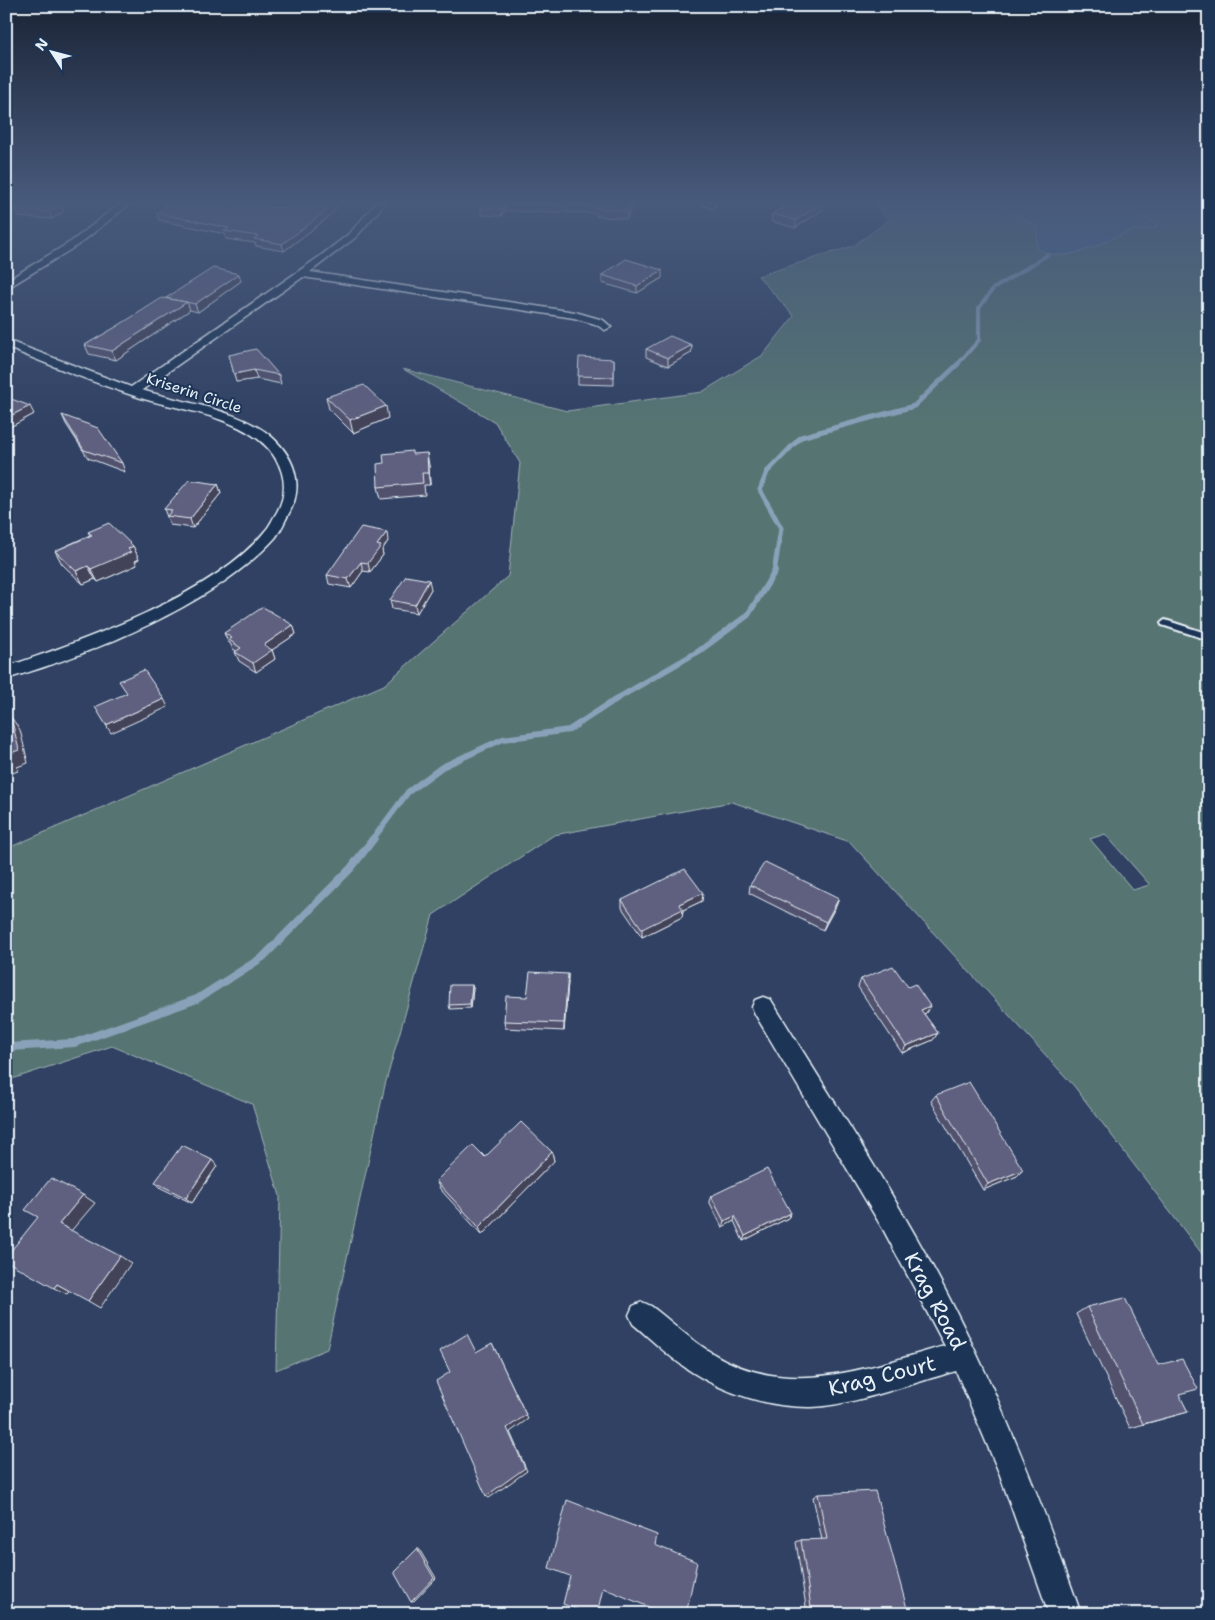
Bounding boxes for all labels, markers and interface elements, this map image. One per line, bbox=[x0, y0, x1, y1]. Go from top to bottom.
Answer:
north arrow bbox=[28, 28, 78, 78]
text: N bbox=[31, 35, 52, 54]
street label: Kriserin Circle bbox=[144, 368, 244, 418]
street label: Krag Road bbox=[898, 1247, 972, 1355]
street label: Krag Court bbox=[825, 1349, 939, 1403]

